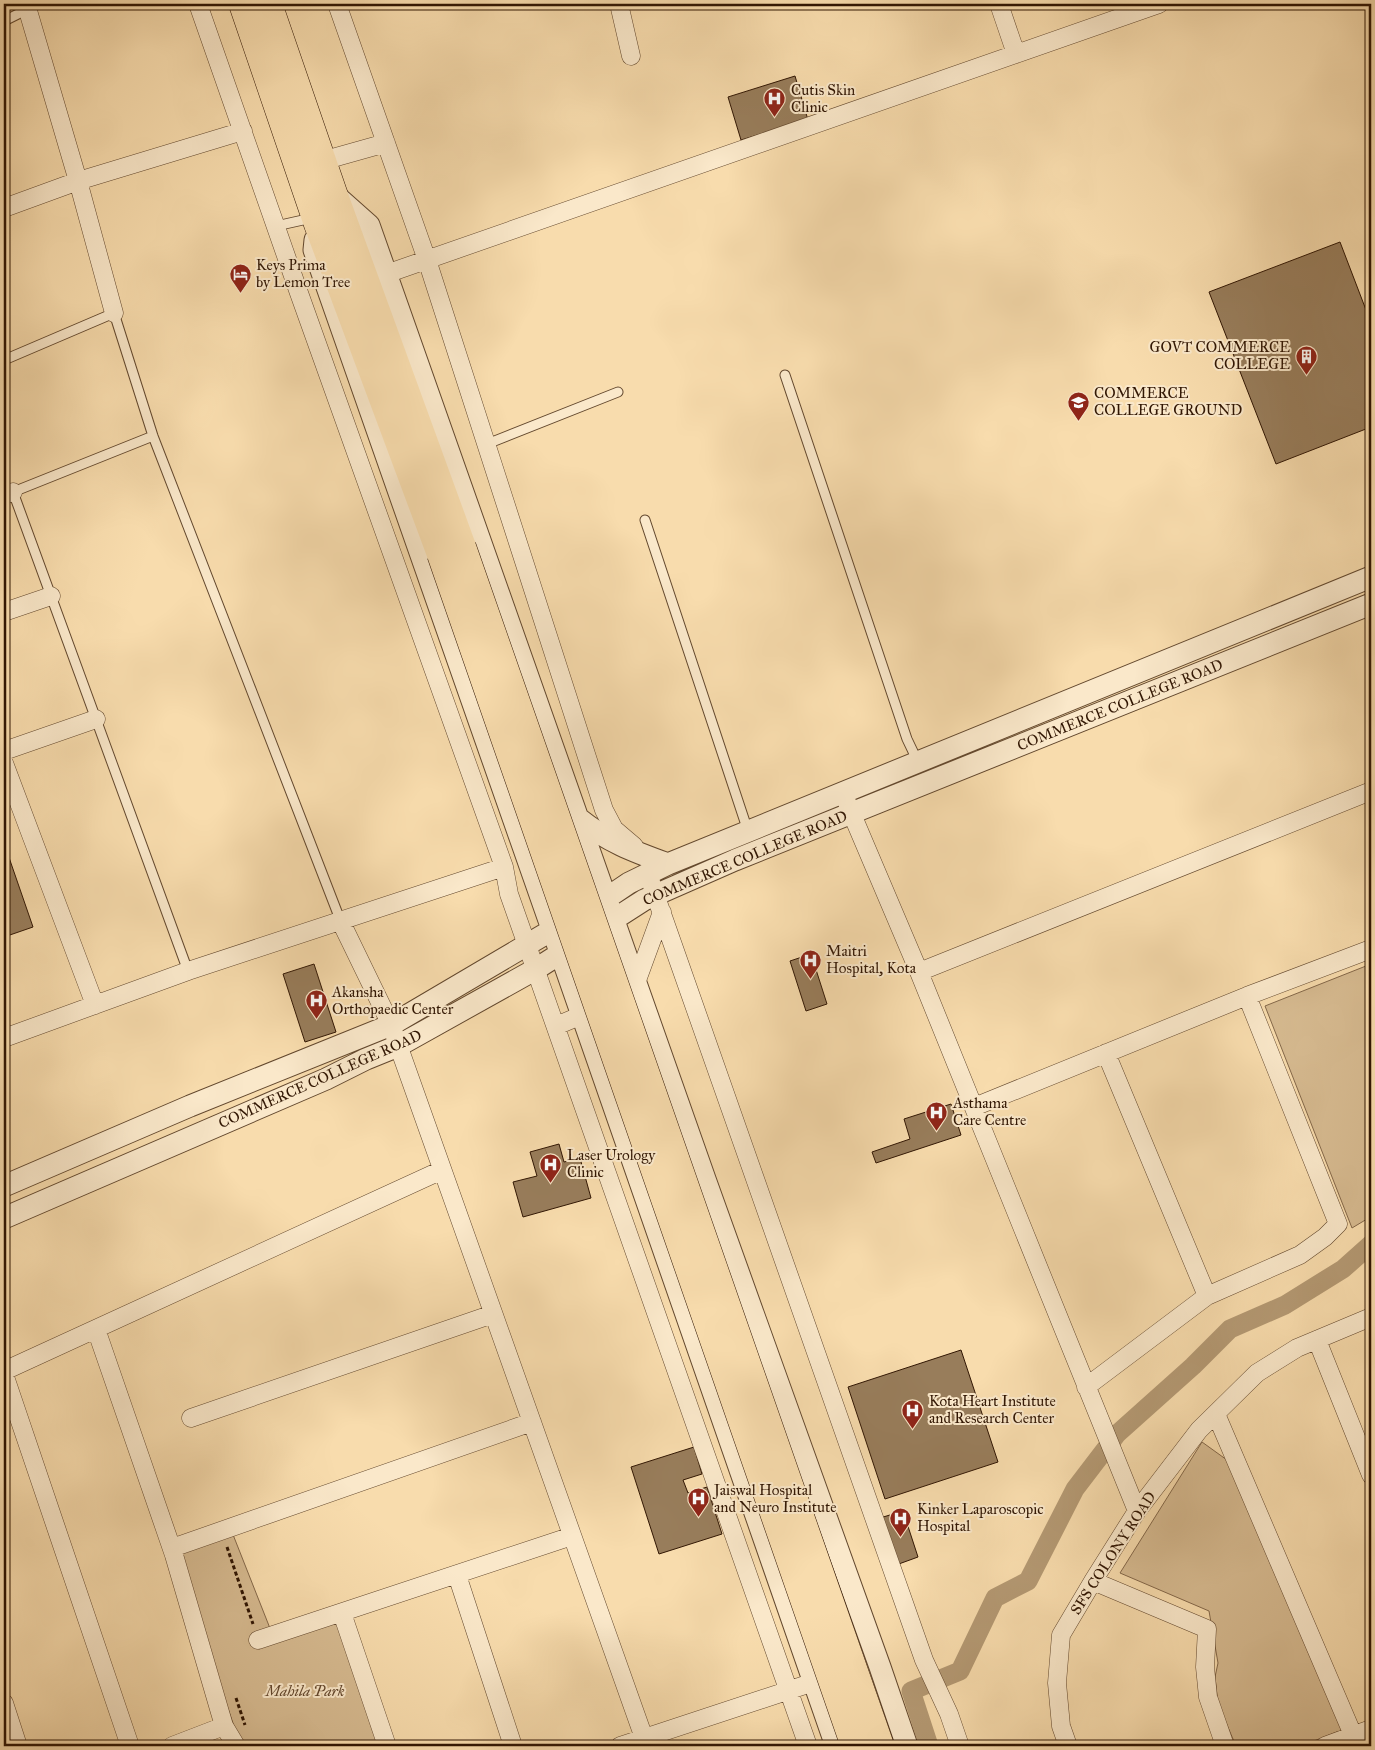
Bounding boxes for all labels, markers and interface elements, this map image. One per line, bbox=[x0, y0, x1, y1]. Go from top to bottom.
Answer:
place label: Cutis Skin Clinic bbox=[791, 81, 855, 116]
hospital icon: Cutis Skin Clinic bbox=[763, 87, 787, 118]
place label: Keys Prima by Lemon Tree bbox=[256, 256, 350, 291]
hotel icon: Keys Prima by Lemon Tree bbox=[228, 262, 252, 293]
place label: GOVT COMMERCE COLLEGE bbox=[1149, 338, 1290, 373]
building icon: GOVT COMMERCE COLLEGE bbox=[1294, 344, 1318, 375]
place label: COMMERCE COLLEGE GROUND bbox=[1094, 384, 1242, 419]
school or university icon: COMMERCE COLLEGE GROUND bbox=[1066, 390, 1090, 421]
street label: COMMERCE COLLEGE ROAD bbox=[1014, 655, 1226, 755]
street label: COMMERCE COLLEGE ROAD bbox=[640, 807, 850, 909]
place label: Maitri Hospital, Kota bbox=[826, 942, 917, 977]
hospital icon: Maitri Hospital, Kota bbox=[798, 948, 822, 979]
place label: Akansha Orthopaedic Center bbox=[331, 983, 454, 1018]
hospital icon: Akansha Orthopaedic Center bbox=[304, 989, 328, 1020]
street label: COMMERCE COLLEGE ROAD bbox=[216, 1026, 424, 1132]
place label: Asthama Care Centre bbox=[952, 1094, 1026, 1129]
hospital icon: Asthama Care Centre bbox=[925, 1100, 949, 1131]
place label: Laser Urology Clinic bbox=[567, 1146, 656, 1181]
hospital icon: Laser Urology Clinic bbox=[539, 1152, 563, 1183]
place label: Kota Heart Institute and Research Center bbox=[929, 1392, 1056, 1427]
hospital icon: Kota Heart Institute and Research Center bbox=[901, 1398, 925, 1429]
place label: Jaiswal Hospital and Neuro Institute bbox=[712, 1481, 837, 1516]
hospital icon: Jaiswal Hospital and Neuro Institute bbox=[686, 1487, 710, 1518]
street label: SFS COLONY ROAD bbox=[1067, 1488, 1160, 1618]
place label: Kinker Laparoscopic Hospital bbox=[917, 1500, 1044, 1535]
hospital icon: Kinker Laparoscopic Hospital bbox=[889, 1506, 913, 1537]
park label: Mahila Park bbox=[263, 1682, 345, 1700]

